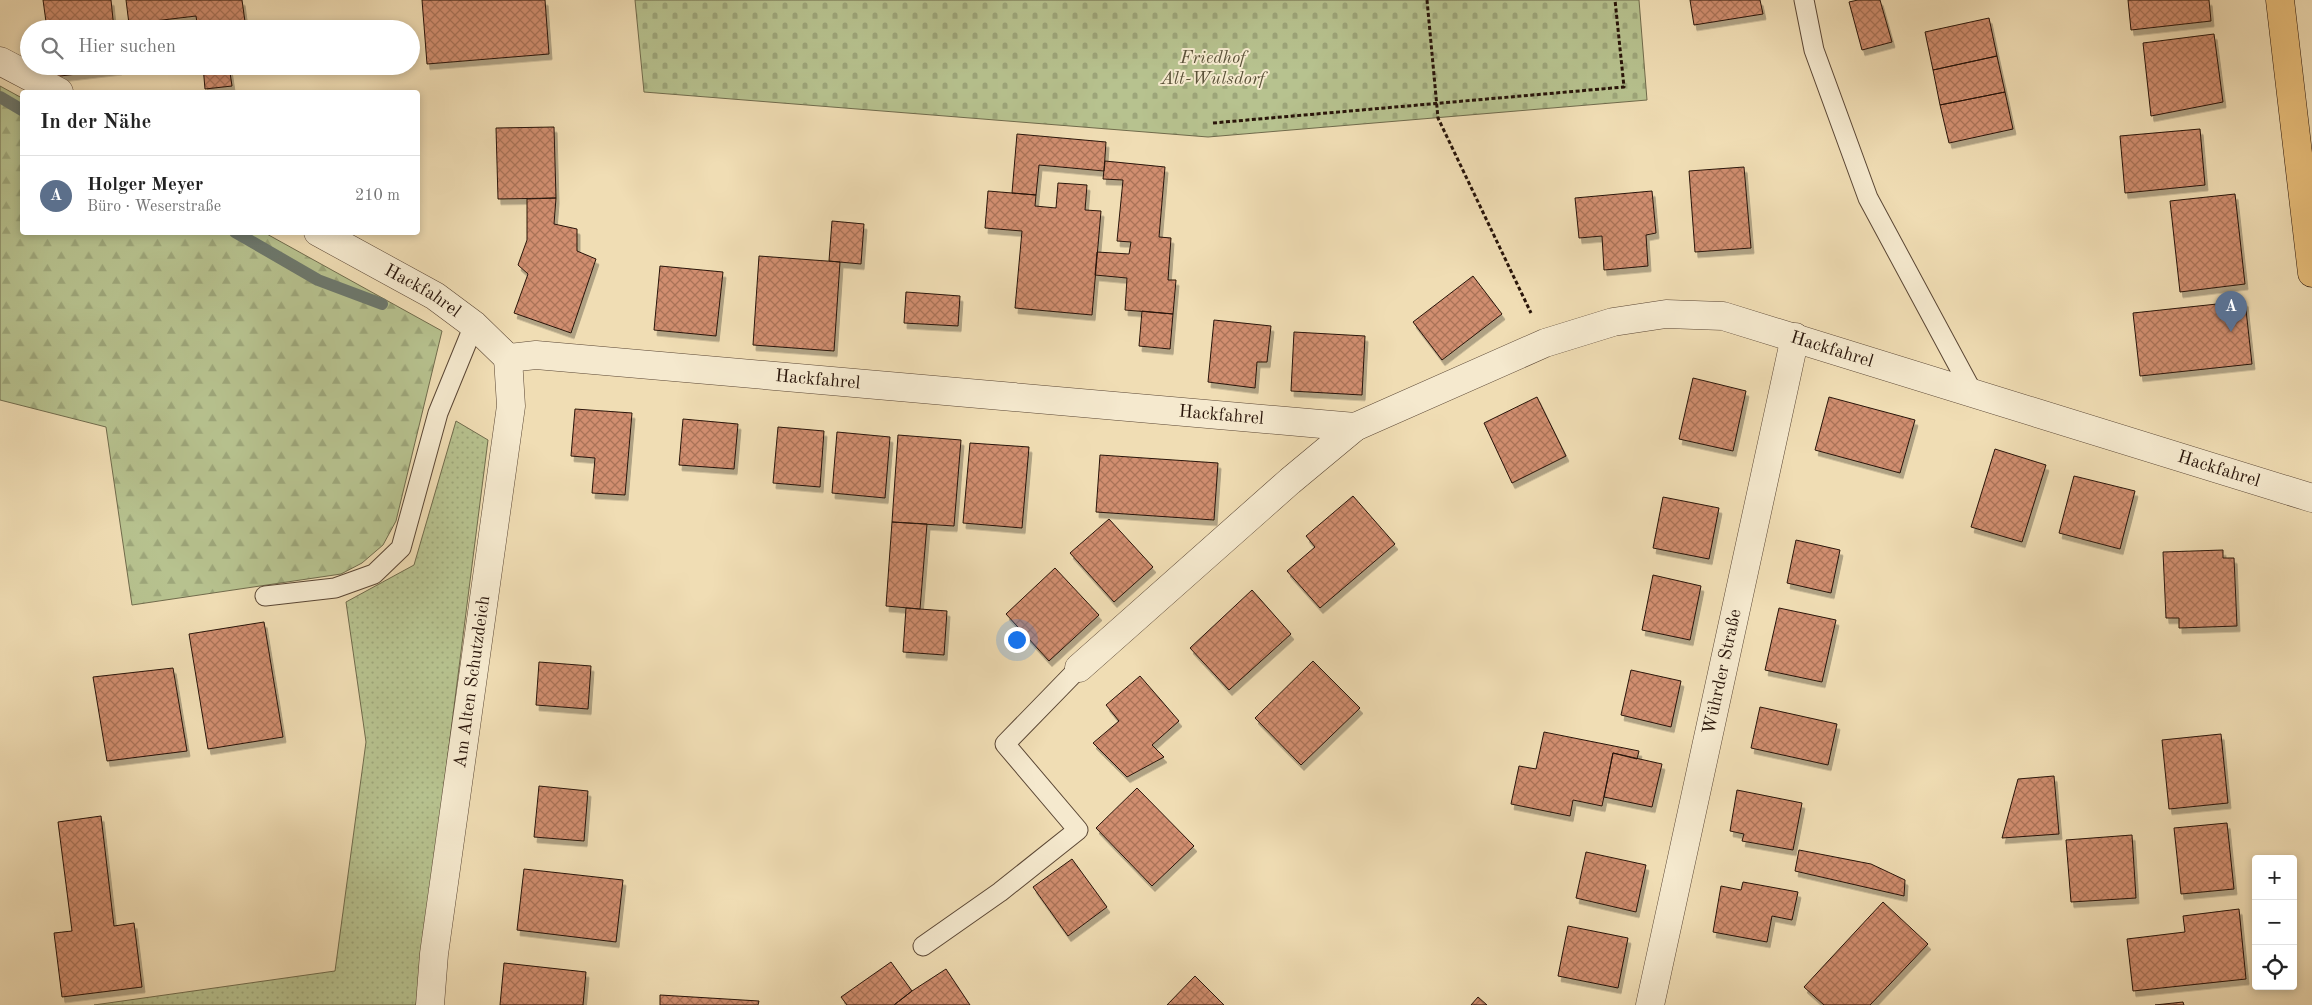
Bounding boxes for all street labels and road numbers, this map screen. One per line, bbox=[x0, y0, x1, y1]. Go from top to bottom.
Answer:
street label: Hackfahrel bbox=[381, 261, 464, 321]
street label: Hackfahrel bbox=[1788, 328, 1876, 371]
street label: Hackfahrel bbox=[774, 367, 861, 392]
street label: Hackfahrel bbox=[1178, 403, 1265, 428]
street label: Hackfahrel bbox=[2175, 448, 2263, 490]
street label: Am Alten Schutzdeich bbox=[451, 594, 493, 769]
street label: Wührder Straße bbox=[1700, 607, 1745, 736]

